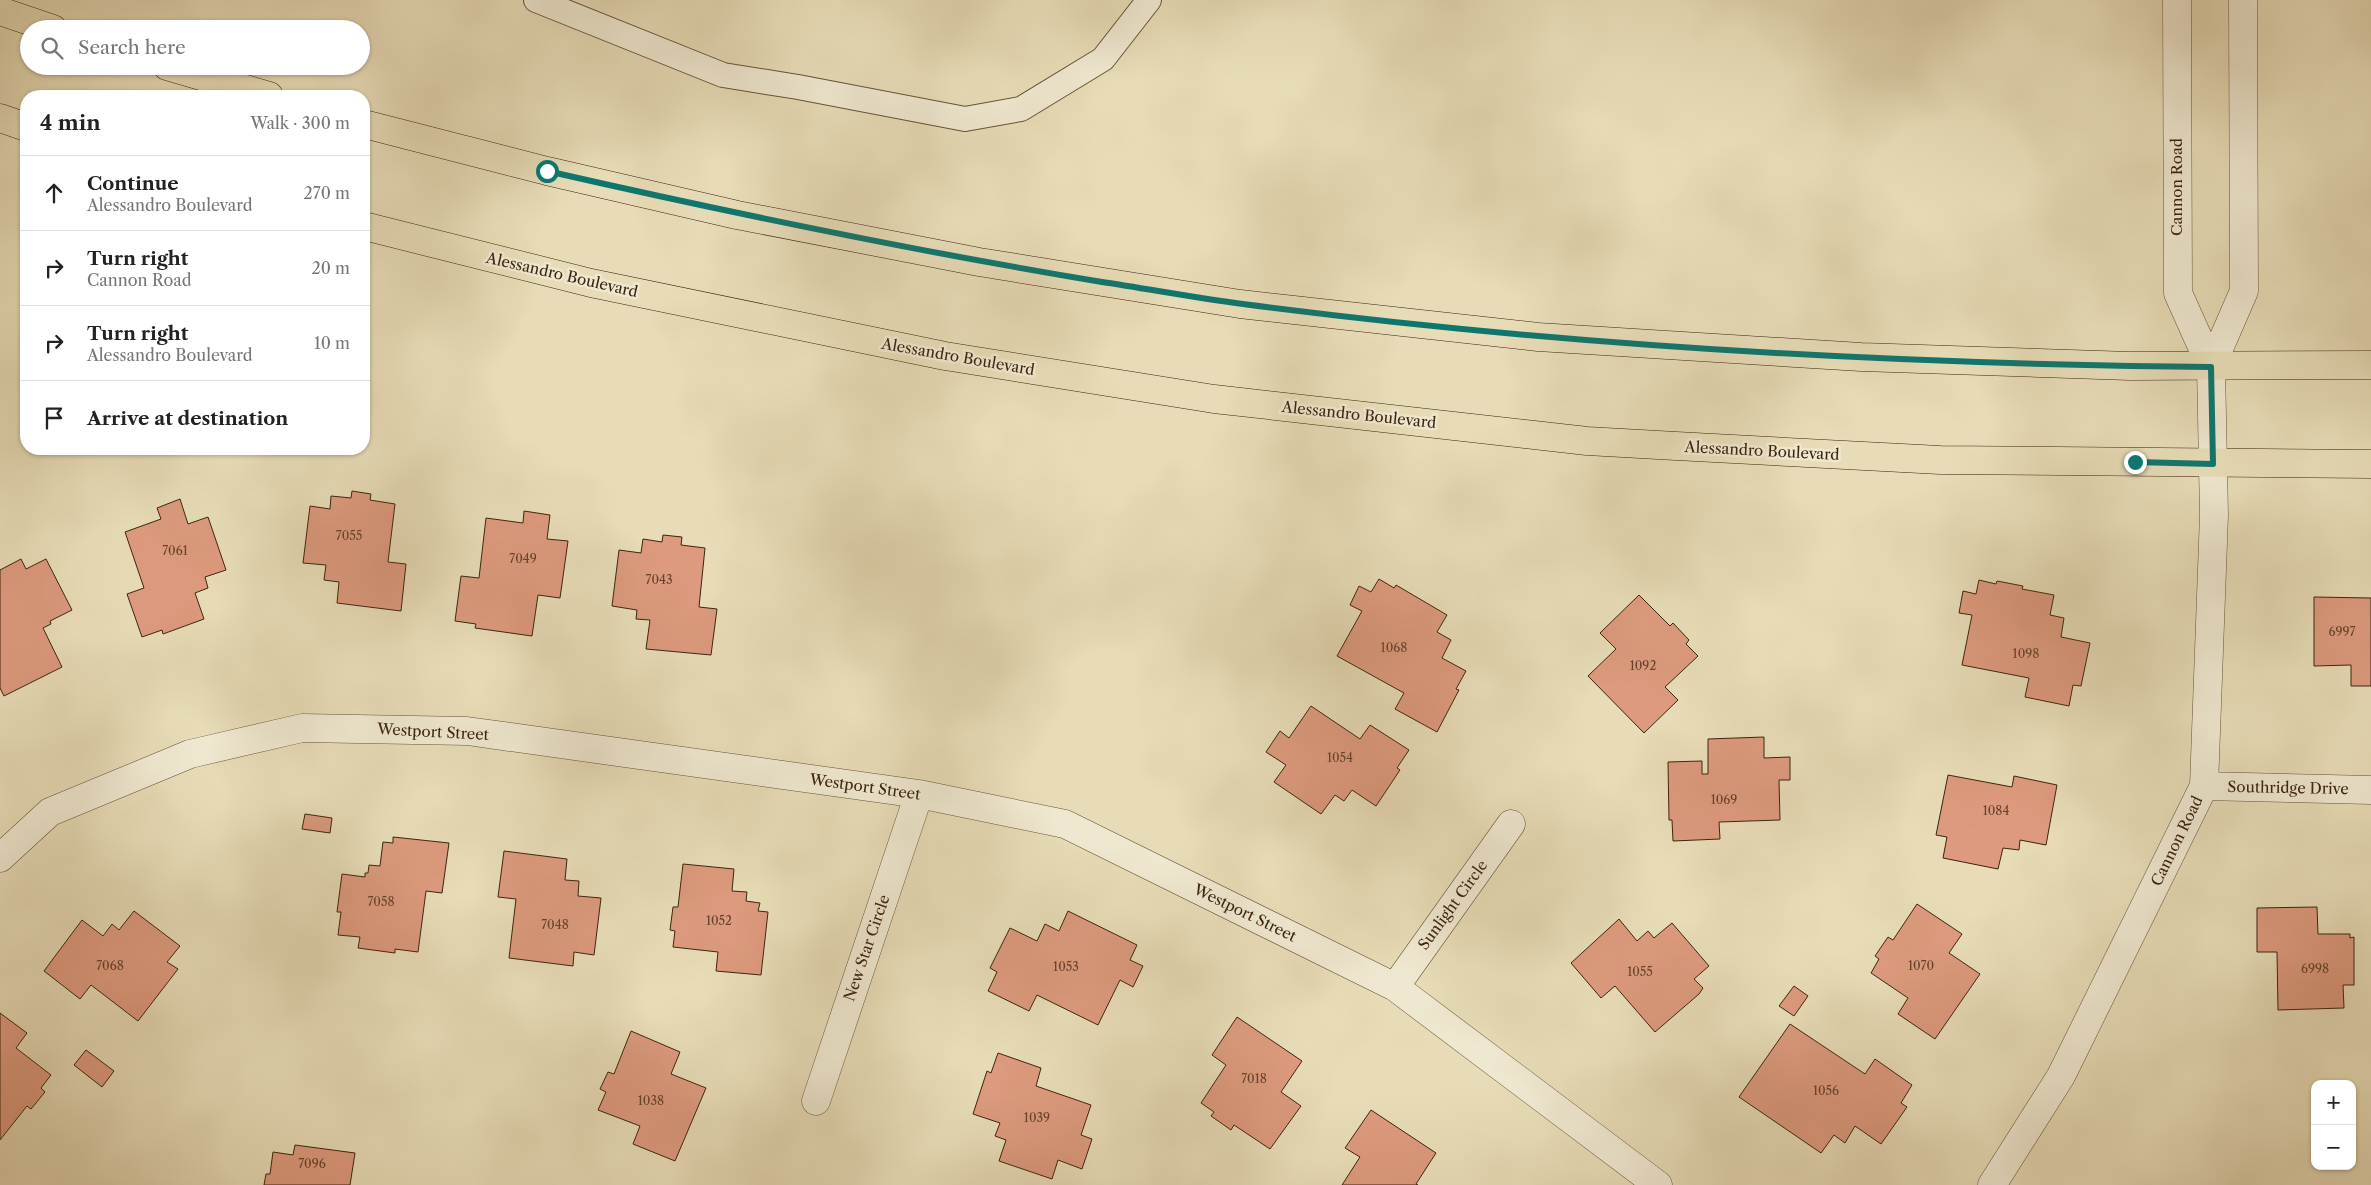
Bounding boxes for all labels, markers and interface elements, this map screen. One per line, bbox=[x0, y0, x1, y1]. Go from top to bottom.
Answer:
search box bbox=[20, 20, 370, 75]
icon: search bbox=[38, 34, 66, 62]
text: Search here bbox=[78, 36, 186, 59]
text: 4 min bbox=[40, 110, 101, 135]
text: Walk · 300 m bbox=[251, 113, 350, 133]
street label: Cannon Road bbox=[2167, 138, 2186, 236]
route start bbox=[536, 160, 559, 183]
text: Continue bbox=[87, 172, 179, 195]
icon: ahead bbox=[40, 179, 68, 207]
text: 270 m bbox=[304, 183, 350, 203]
text: Alessandro Boulevard bbox=[87, 195, 252, 215]
text: Turn right bbox=[87, 247, 188, 270]
street label: Alessandro Boulevard bbox=[483, 248, 640, 301]
icon: right bbox=[40, 254, 68, 282]
text: 20 m bbox=[311, 258, 350, 278]
text: Cannon Road bbox=[87, 270, 191, 290]
text: Turn right bbox=[87, 322, 188, 345]
icon: right bbox=[40, 329, 68, 357]
text: 10 m bbox=[314, 333, 350, 353]
street label: Alessandro Boulevard bbox=[879, 334, 1036, 379]
text: Alessandro Boulevard bbox=[87, 345, 252, 365]
street label: Alessandro Boulevard bbox=[1280, 397, 1437, 432]
icon: arrive bbox=[40, 404, 68, 432]
text: Arrive at destination bbox=[87, 407, 288, 430]
street label: Alessandro Boulevard bbox=[1683, 437, 1840, 464]
route end bbox=[2124, 451, 2147, 474]
house number: 7055 bbox=[336, 528, 362, 543]
house number: 7061 bbox=[162, 543, 188, 558]
house number: 7049 bbox=[509, 551, 537, 566]
house number: 7043 bbox=[645, 572, 673, 587]
house number: 6997 bbox=[2328, 624, 2356, 639]
house number: 1068 bbox=[1381, 640, 1407, 655]
house number: 1098 bbox=[2013, 646, 2039, 661]
house number: 1092 bbox=[1630, 658, 1656, 673]
street label: Westport Street bbox=[376, 719, 490, 744]
house number: 1054 bbox=[1327, 750, 1353, 765]
street label: Westport Street bbox=[807, 769, 922, 804]
street label: Southridge Drive bbox=[2227, 777, 2349, 798]
house number: 1069 bbox=[1711, 792, 1737, 807]
street label: Cannon Road bbox=[2147, 793, 2207, 889]
house number: 1084 bbox=[1983, 803, 2009, 818]
street label: Sunlight Circle bbox=[1414, 856, 1492, 953]
street label: Westport Street bbox=[1190, 879, 1300, 946]
street label: New Star Circle bbox=[839, 892, 894, 1004]
house number: 7058 bbox=[367, 894, 395, 909]
house number: 1052 bbox=[706, 913, 732, 928]
house number: 7048 bbox=[541, 917, 569, 932]
house number: 7068 bbox=[96, 958, 124, 973]
house number: 1070 bbox=[1908, 958, 1934, 973]
house number: 1053 bbox=[1053, 959, 1079, 974]
house number: 6998 bbox=[2301, 961, 2329, 976]
house number: 1055 bbox=[1627, 964, 1653, 979]
house number: 7018 bbox=[1241, 1071, 1267, 1086]
map controls bbox=[2311, 1080, 2356, 1170]
button: + bbox=[2311, 1080, 2356, 1125]
house number: 1056 bbox=[1813, 1083, 1839, 1098]
house number: 1038 bbox=[638, 1093, 664, 1108]
house number: 1039 bbox=[1024, 1110, 1050, 1125]
button: − bbox=[2311, 1125, 2356, 1170]
house number: 7096 bbox=[298, 1156, 326, 1171]

